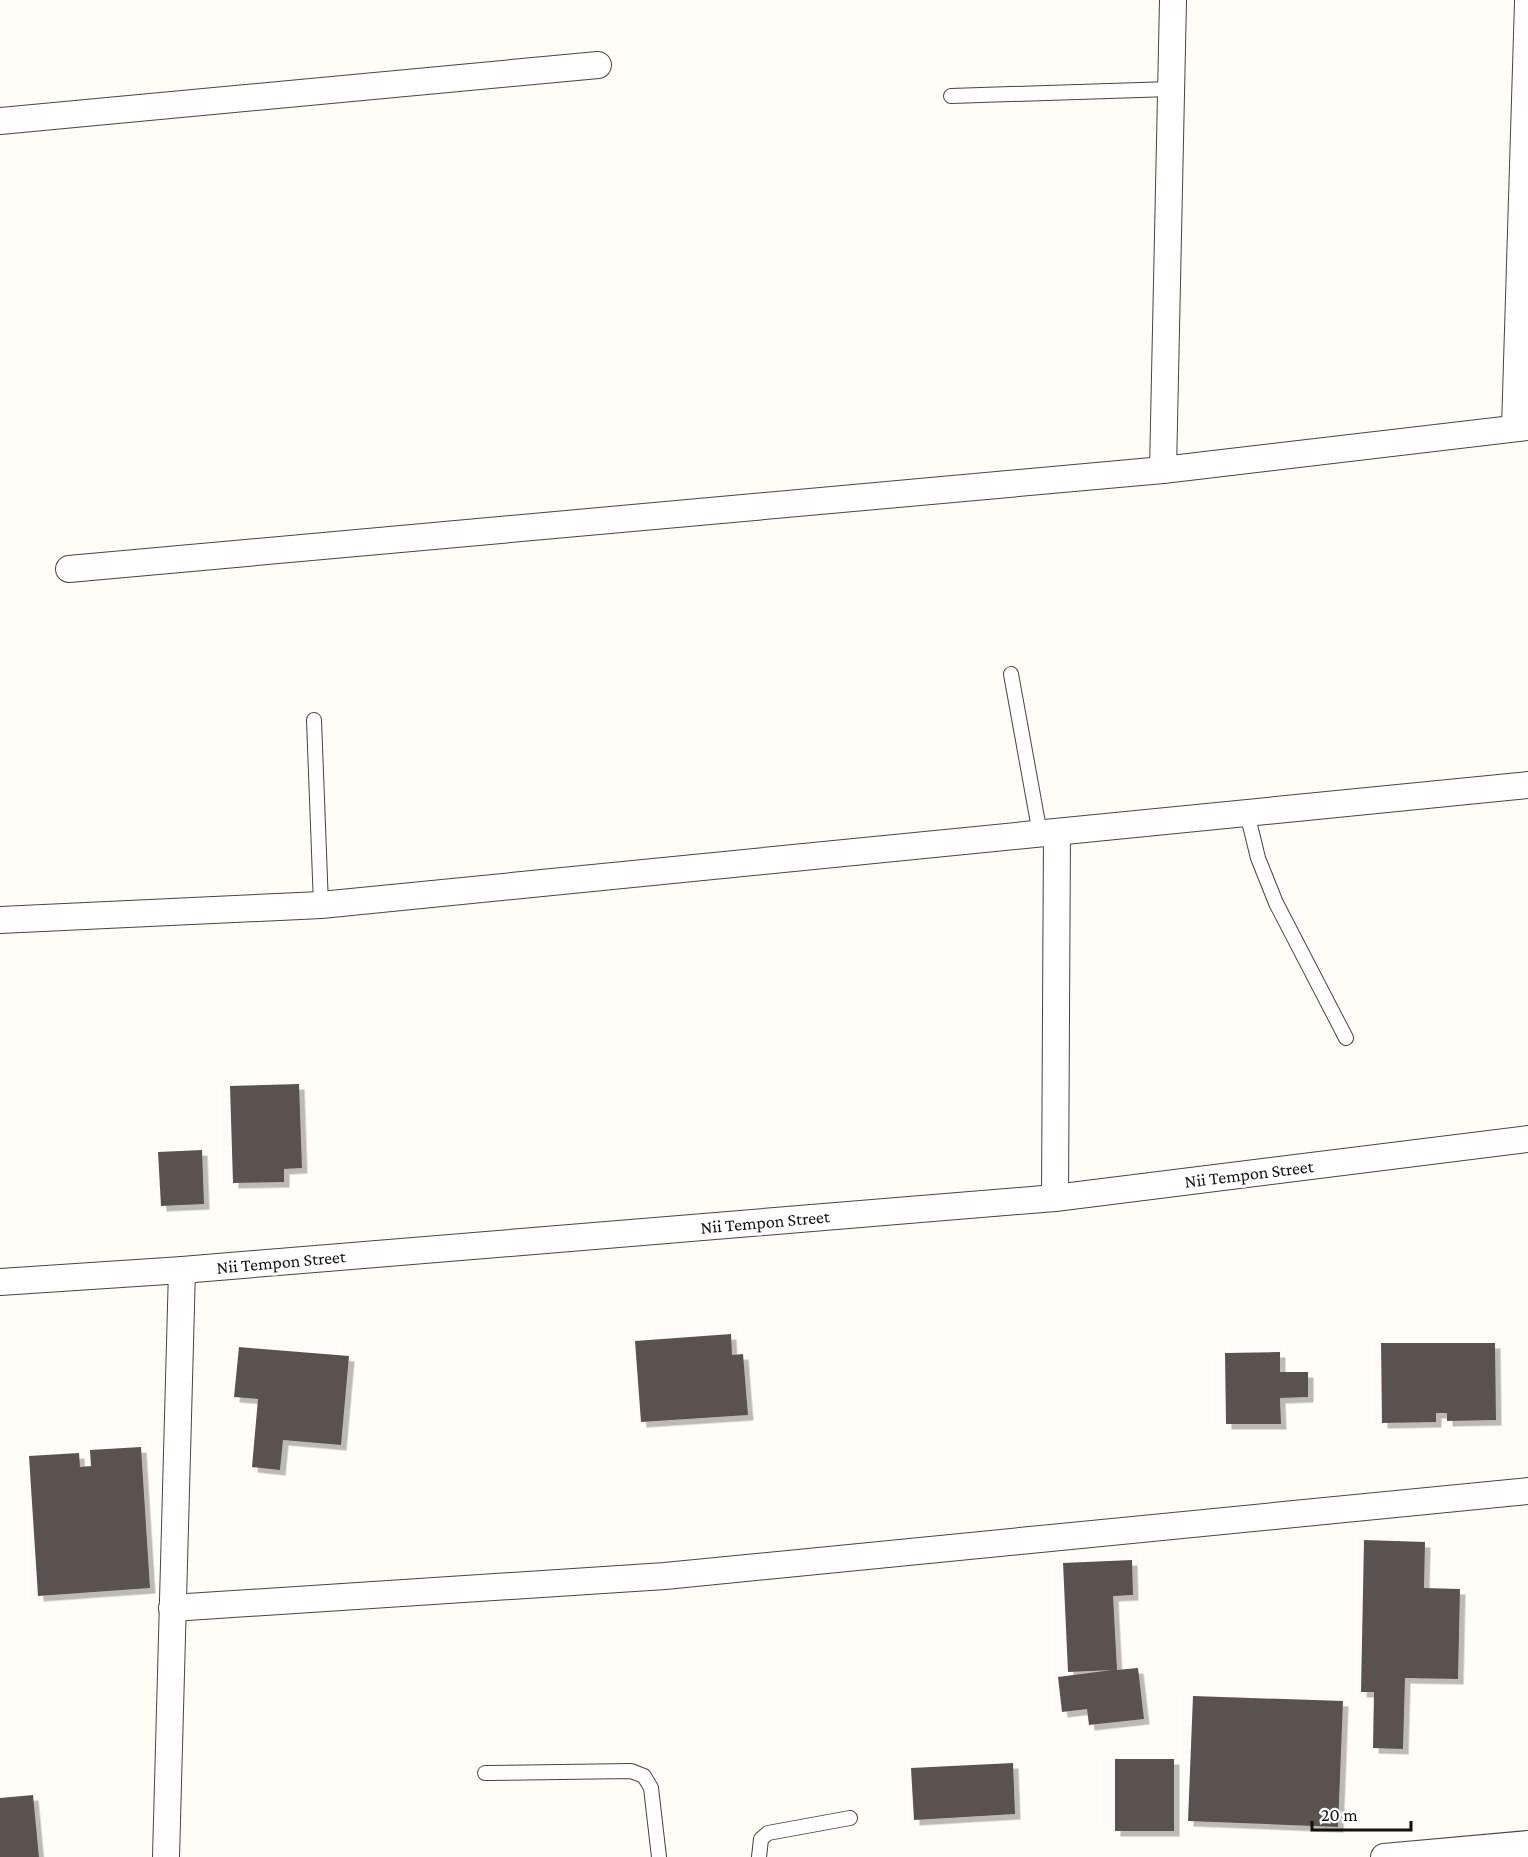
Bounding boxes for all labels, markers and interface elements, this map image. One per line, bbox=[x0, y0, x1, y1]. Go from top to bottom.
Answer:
street label: Nii Tempon Street bbox=[1183, 1156, 1316, 1192]
street label: Nii Tempon Street bbox=[700, 1206, 832, 1238]
street label: Nii Tempon Street bbox=[216, 1246, 348, 1278]
scale bar bbox=[1312, 1794, 1411, 1832]
text: 20 m bbox=[1321, 1805, 1358, 1825]

